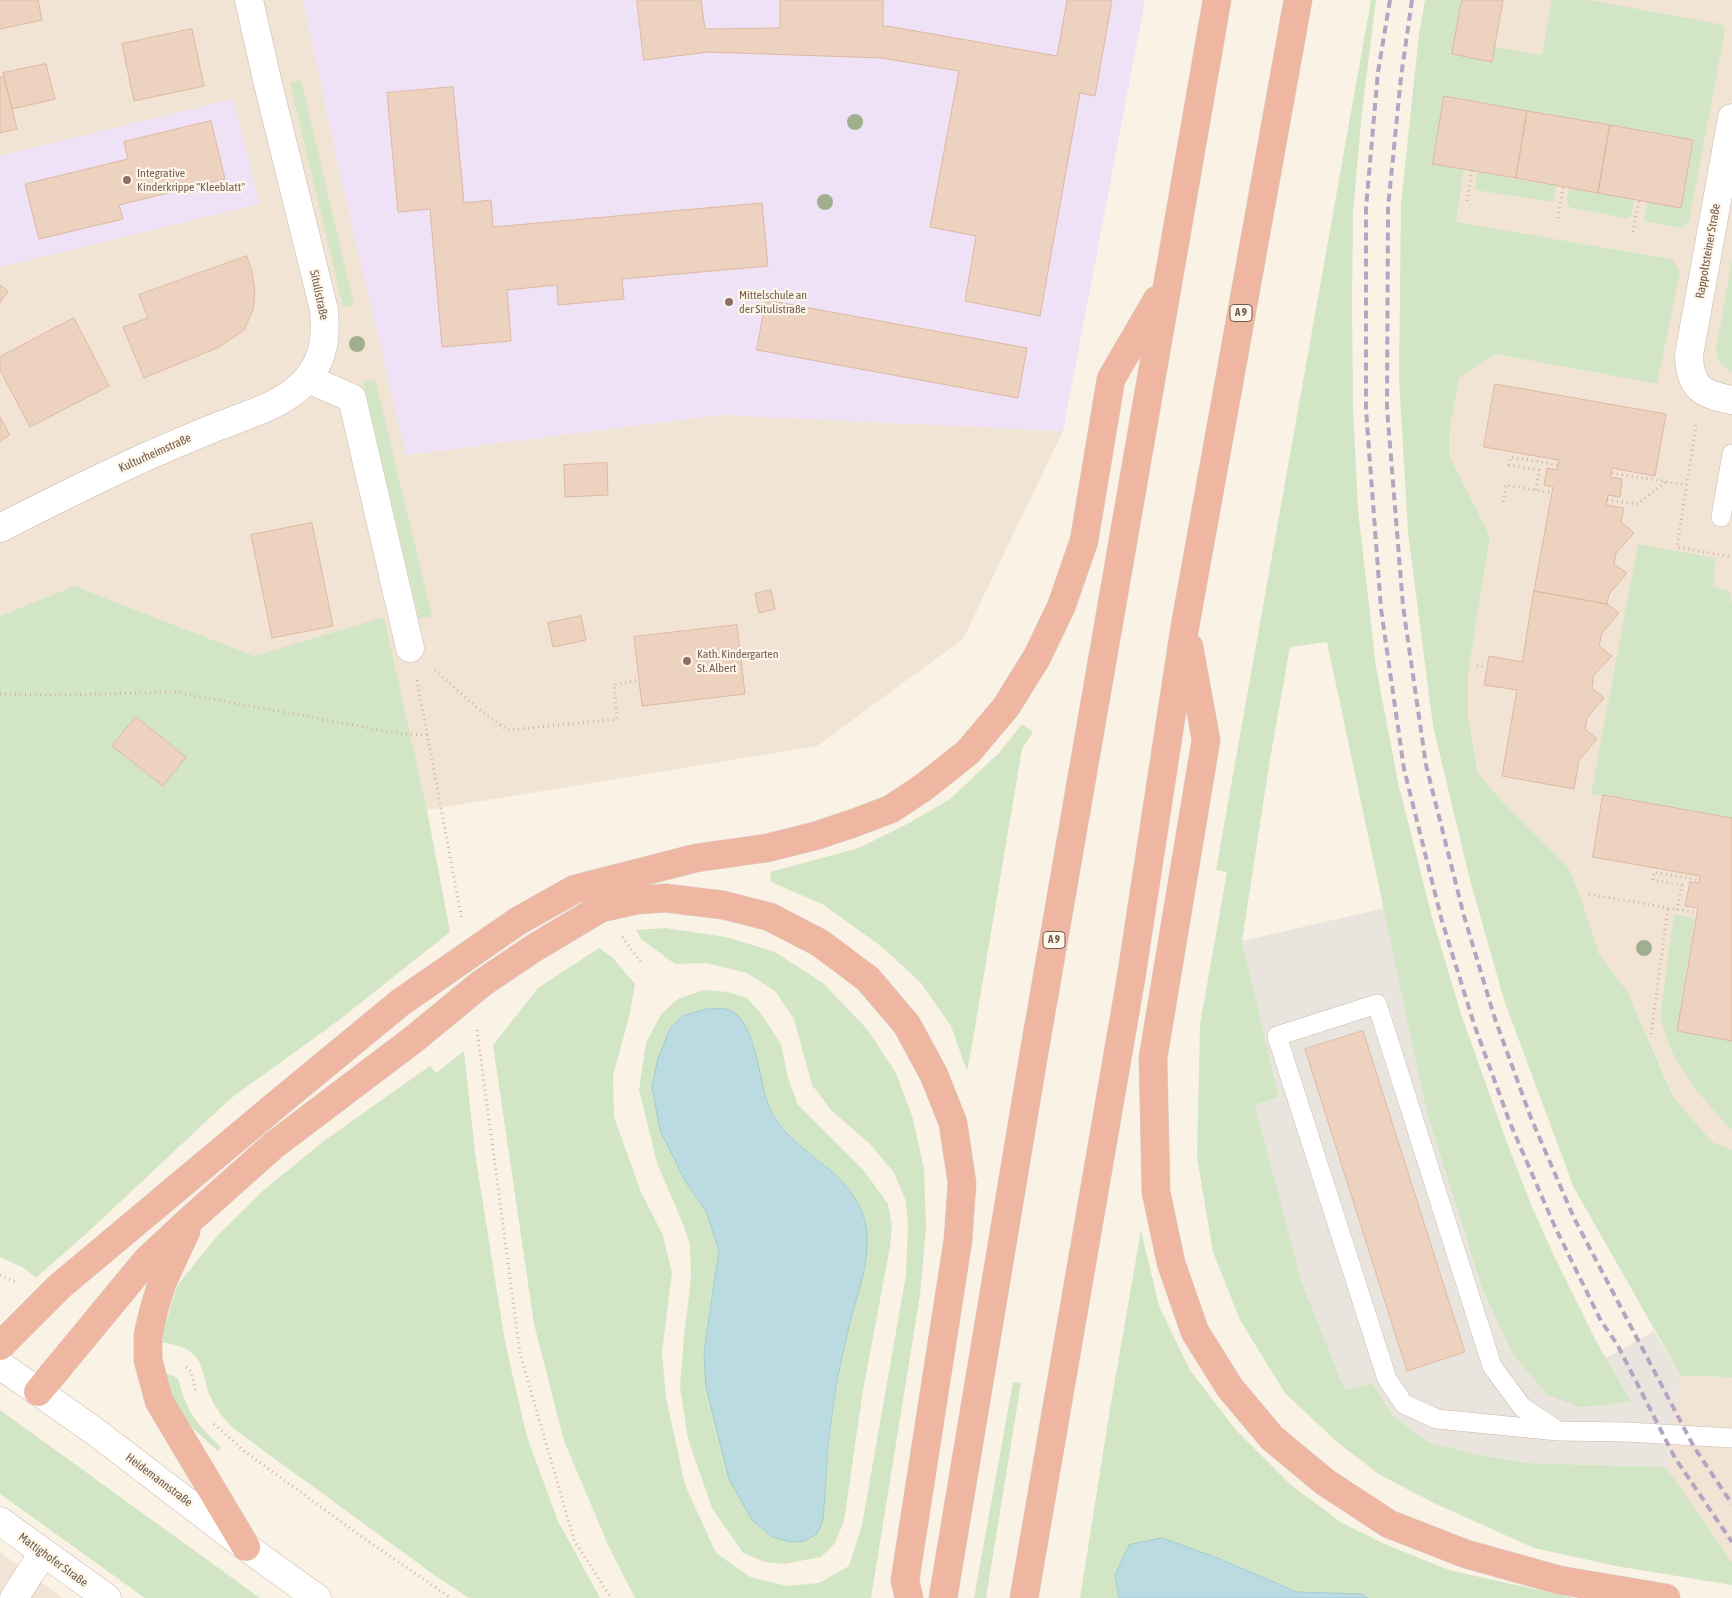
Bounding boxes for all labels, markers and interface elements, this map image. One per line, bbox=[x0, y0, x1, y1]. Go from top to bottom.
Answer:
place label: Integrative Kinderkrippe "Kleeblatt" bbox=[137, 166, 245, 194]
marker: Integrative Kinderkrippe "Kleeblatt" bbox=[121, 174, 133, 186]
street label: Rappoltsteiner Straße bbox=[1693, 203, 1723, 299]
street label: Situlistraße bbox=[307, 269, 331, 321]
place label: Mittelschule an der Situlistraße bbox=[739, 288, 807, 316]
marker: Mittelschule an der Situlistraße bbox=[723, 296, 735, 308]
road number: A 9 bbox=[1230, 304, 1252, 322]
street label: Kulturheimstraße bbox=[117, 431, 193, 475]
place label: Kath. Kindergarten St. Albert bbox=[697, 647, 779, 675]
marker: Kath. Kindergarten St. Albert bbox=[681, 655, 693, 667]
road number: A 9 bbox=[1043, 932, 1065, 948]
street label: Heidemannstraße bbox=[123, 1450, 195, 1510]
street label: Mattighofer Straße bbox=[15, 1530, 91, 1590]

